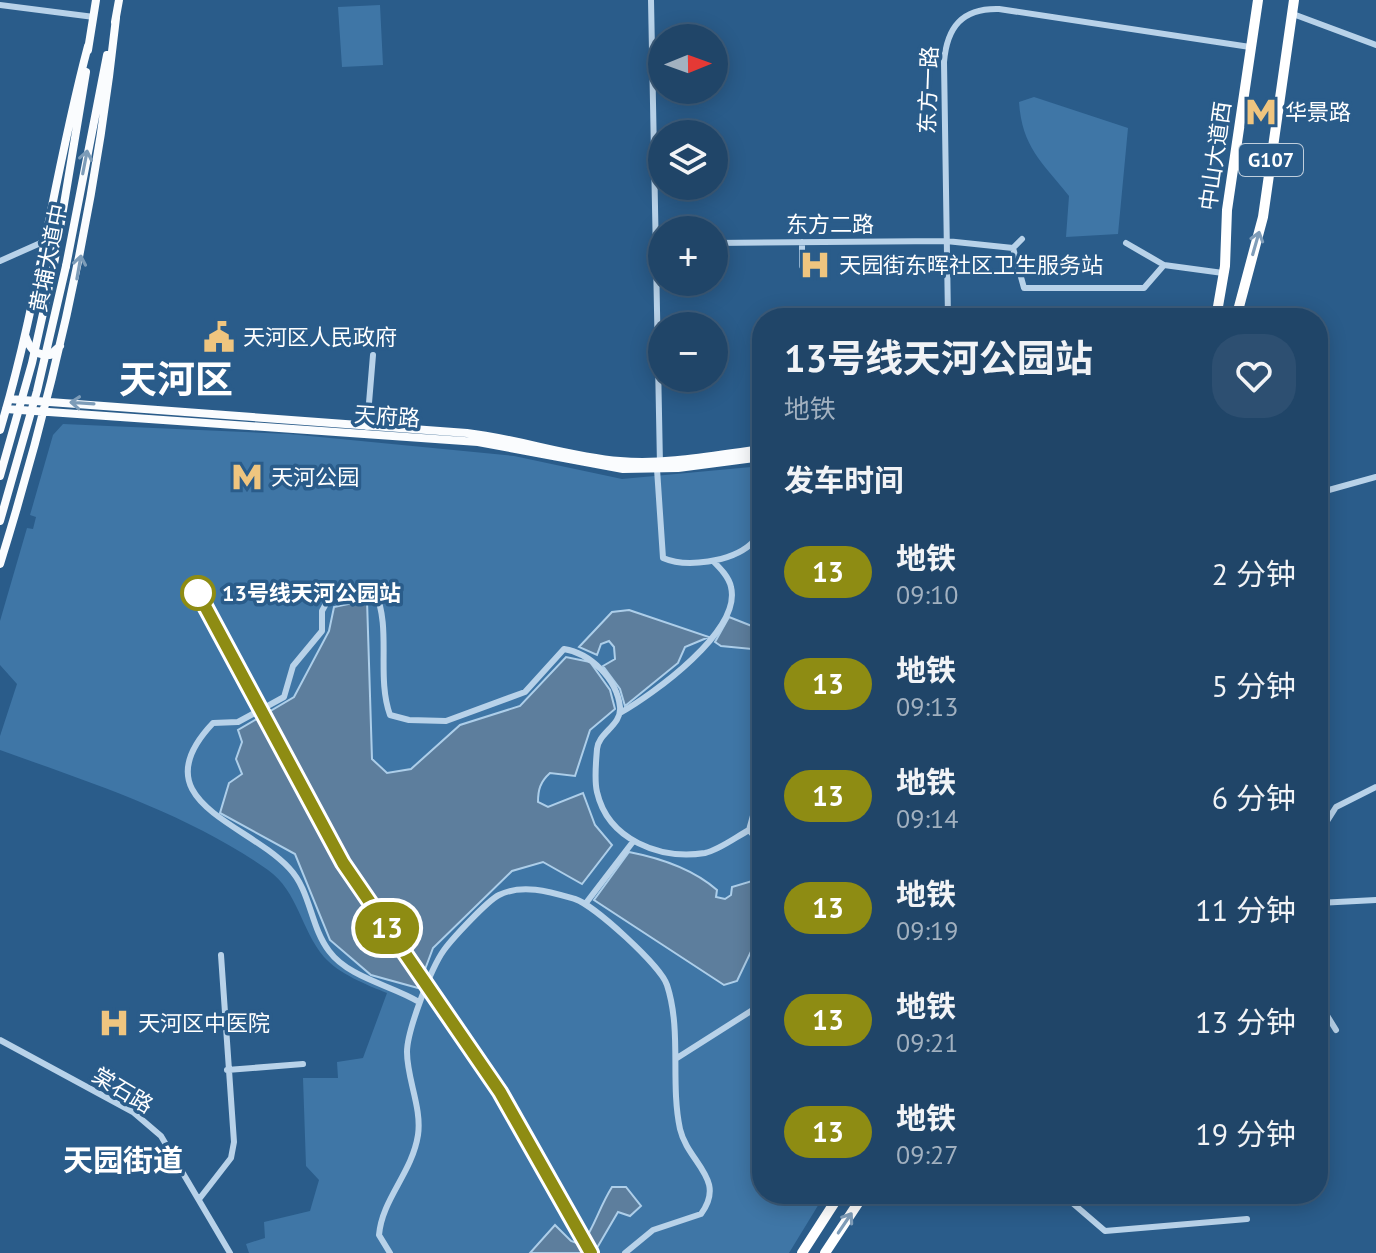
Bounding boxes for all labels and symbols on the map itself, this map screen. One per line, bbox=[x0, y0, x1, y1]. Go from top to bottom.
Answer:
north arrow bbox=[648, 24, 728, 104]
street label: 东方一路 bbox=[912, 46, 944, 134]
metro station icon: 华景路 bbox=[1244, 95, 1278, 129]
place label: 华景路 bbox=[1285, 98, 1351, 126]
street label: 中山大道西 bbox=[1193, 100, 1237, 212]
road number: G107 bbox=[1239, 144, 1303, 176]
one-way arrow bbox=[79, 150, 94, 175]
street label: 黄埔大道中 bbox=[24, 201, 72, 315]
street label: 东方二路 bbox=[786, 210, 874, 238]
one-way arrow bbox=[1249, 230, 1264, 256]
hospital icon: 天园街东晖社区卫生服务站 bbox=[798, 248, 832, 282]
place label: 天园街东晖社区卫生服务站 bbox=[839, 251, 1103, 279]
one-way arrow bbox=[73, 255, 88, 280]
public building icon: 天河区人民政府 bbox=[202, 320, 236, 354]
place label: 天河区人民政府 bbox=[243, 323, 397, 351]
district label: 天河区 bbox=[119, 354, 233, 403]
one-way arrow bbox=[69, 395, 96, 410]
street label: 天府路 bbox=[353, 400, 421, 432]
metro station icon: 天河公园 bbox=[230, 460, 264, 494]
place label: 天河公园 bbox=[271, 463, 359, 491]
marker: 13号线天河公园站 bbox=[181, 576, 215, 610]
place label: 13号线天河公园站 bbox=[222, 579, 401, 607]
line badge: 13 bbox=[351, 902, 423, 954]
hospital icon: 天河区中医院 bbox=[97, 1006, 131, 1040]
place label: 天河区中医院 bbox=[138, 1009, 270, 1037]
street label: 棠石路 bbox=[87, 1061, 159, 1119]
district label: 天园街道 bbox=[63, 1140, 183, 1179]
one-way arrow bbox=[836, 1213, 853, 1235]

